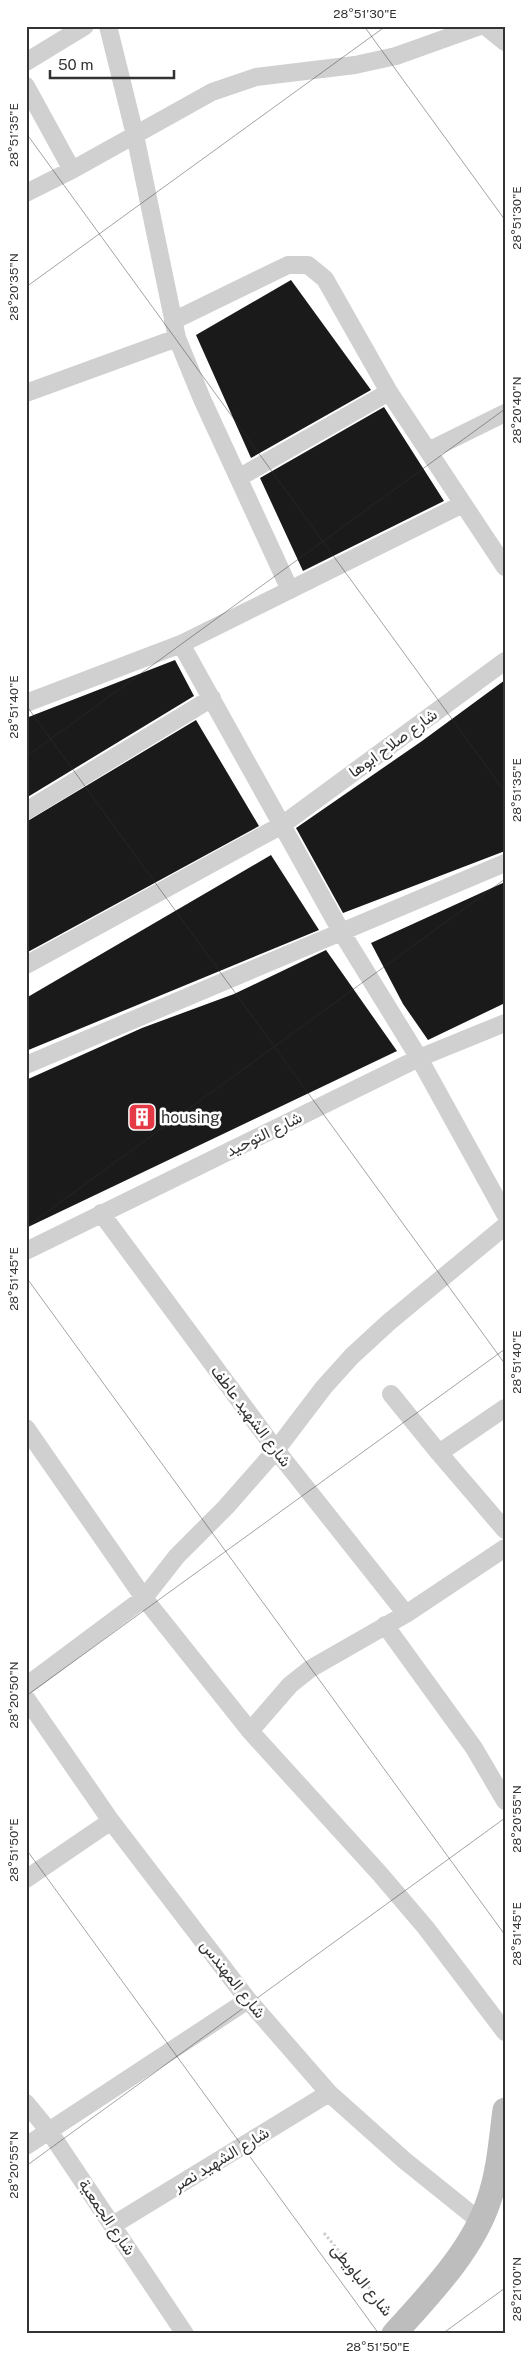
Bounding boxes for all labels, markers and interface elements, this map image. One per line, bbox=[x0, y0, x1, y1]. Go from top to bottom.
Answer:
text: 28°51'30"E bbox=[333, 7, 397, 21]
scale bar bbox=[50, 48, 174, 80]
text: 50 m bbox=[58, 56, 93, 73]
text: 28°51'35"E bbox=[7, 103, 21, 167]
text: 28°51'30"E bbox=[510, 186, 524, 250]
text: 28°20'35"N bbox=[7, 253, 21, 321]
text: 28°20'40"N bbox=[510, 377, 524, 444]
text: 28°51'40"E bbox=[7, 675, 21, 739]
street label: شارع صلاح ابوها bbox=[345, 705, 442, 783]
text: 28°51'35"E bbox=[510, 758, 524, 822]
building icon: housing bbox=[127, 1102, 157, 1132]
street label: شارع التوحيد bbox=[223, 1107, 306, 1162]
place label: housing bbox=[161, 1108, 220, 1127]
text: 28°51'45"E bbox=[7, 1247, 21, 1311]
text: 28°51'40"E bbox=[510, 1330, 524, 1394]
street label: شارع الشهيد عاطف bbox=[205, 1362, 295, 1472]
text: 28°20'50"N bbox=[7, 1661, 21, 1729]
text: 28°20'55"N bbox=[510, 1785, 524, 1853]
text: 28°51'50"E bbox=[7, 1818, 21, 1882]
text: 28°51'45"E bbox=[510, 1902, 524, 1966]
street label: شارع المهندس bbox=[195, 1936, 270, 2023]
street label: شارع الشهيد نصر bbox=[169, 2123, 273, 2197]
text: 28°20'55"N bbox=[7, 2131, 21, 2199]
street label: شارع الجمعية bbox=[73, 2175, 139, 2260]
street label: شارع الباويطى bbox=[326, 2240, 397, 2321]
text: 28°21'00"N bbox=[510, 2257, 524, 2321]
text: 28°51'50"E bbox=[346, 2340, 410, 2354]

